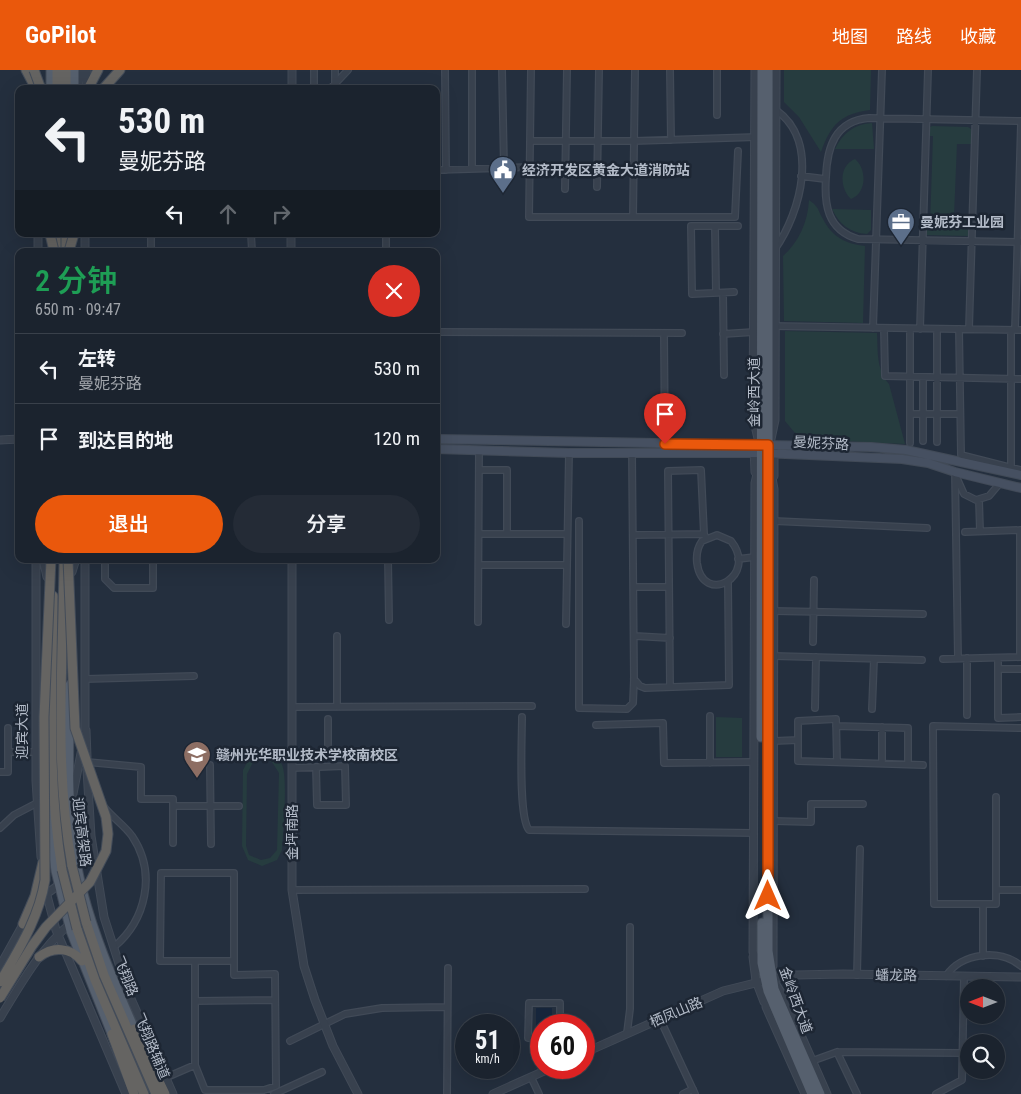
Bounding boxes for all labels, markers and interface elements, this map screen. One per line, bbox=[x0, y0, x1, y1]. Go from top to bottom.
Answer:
text: GoPilot bbox=[25, 21, 96, 49]
text: 地图 bbox=[832, 26, 868, 47]
text: 路线 bbox=[896, 26, 932, 47]
text: 收藏 bbox=[960, 26, 996, 47]
text: 530 m bbox=[118, 101, 205, 142]
icon: left bbox=[35, 105, 100, 170]
text: 曼妮芬路 bbox=[118, 149, 206, 174]
public building icon: 经济开发区黄金大道消防站 bbox=[488, 155, 518, 194]
place label: 经济开发区黄金大道消防站 bbox=[522, 162, 690, 178]
icon: left bbox=[161, 200, 189, 228]
icon: ahead bbox=[214, 200, 242, 228]
icon: right bbox=[267, 200, 295, 228]
office icon: 曼妮芬工业园 bbox=[886, 207, 916, 246]
place label: 曼妮芬工业园 bbox=[920, 214, 1004, 230]
text: 2 分钟 bbox=[35, 263, 117, 298]
button: close bbox=[368, 265, 420, 317]
text: 650 m · 09:47 bbox=[35, 300, 121, 319]
text: 左转 bbox=[78, 347, 116, 370]
icon: left bbox=[35, 355, 63, 383]
text: 530 m bbox=[373, 357, 420, 380]
street label: 金岭西大道 bbox=[746, 357, 762, 427]
text: 曼妮芬路 bbox=[78, 374, 142, 393]
pin bbox=[644, 393, 686, 444]
icon: arrive bbox=[651, 400, 679, 428]
icon: arrive bbox=[35, 425, 63, 453]
text: 120 m bbox=[373, 427, 420, 450]
text: 到达目的地 bbox=[78, 429, 173, 452]
street label: 曼妮芬路 bbox=[793, 434, 849, 452]
button: 退出 bbox=[35, 495, 223, 553]
button: 分享 bbox=[233, 495, 420, 553]
street label: 迎宾大道 bbox=[14, 703, 30, 759]
school or university icon: 赣州光华职业技术学校南校区 bbox=[182, 740, 212, 779]
place label: 赣州光华职业技术学校南校区 bbox=[216, 747, 398, 763]
street label: 迎宾高架路 bbox=[70, 796, 94, 868]
street label: 金坪南路 bbox=[284, 804, 300, 860]
position arrow bbox=[741, 869, 793, 921]
street label: 飞翔路 bbox=[111, 954, 141, 998]
street label: 金岭西大道 bbox=[777, 964, 815, 1036]
street label: 蟠龙路 bbox=[875, 967, 917, 983]
north arrow bbox=[960, 979, 1005, 1024]
map controls bbox=[960, 979, 1005, 1079]
street label: 栖凤山路 bbox=[647, 994, 705, 1030]
street label: 飞翔路辅道 bbox=[131, 1011, 173, 1081]
speed limit sign: 60 bbox=[530, 1014, 595, 1079]
text: 51 bbox=[475, 1026, 500, 1055]
button: search bbox=[960, 1034, 1005, 1079]
text: km/h bbox=[475, 1052, 500, 1066]

